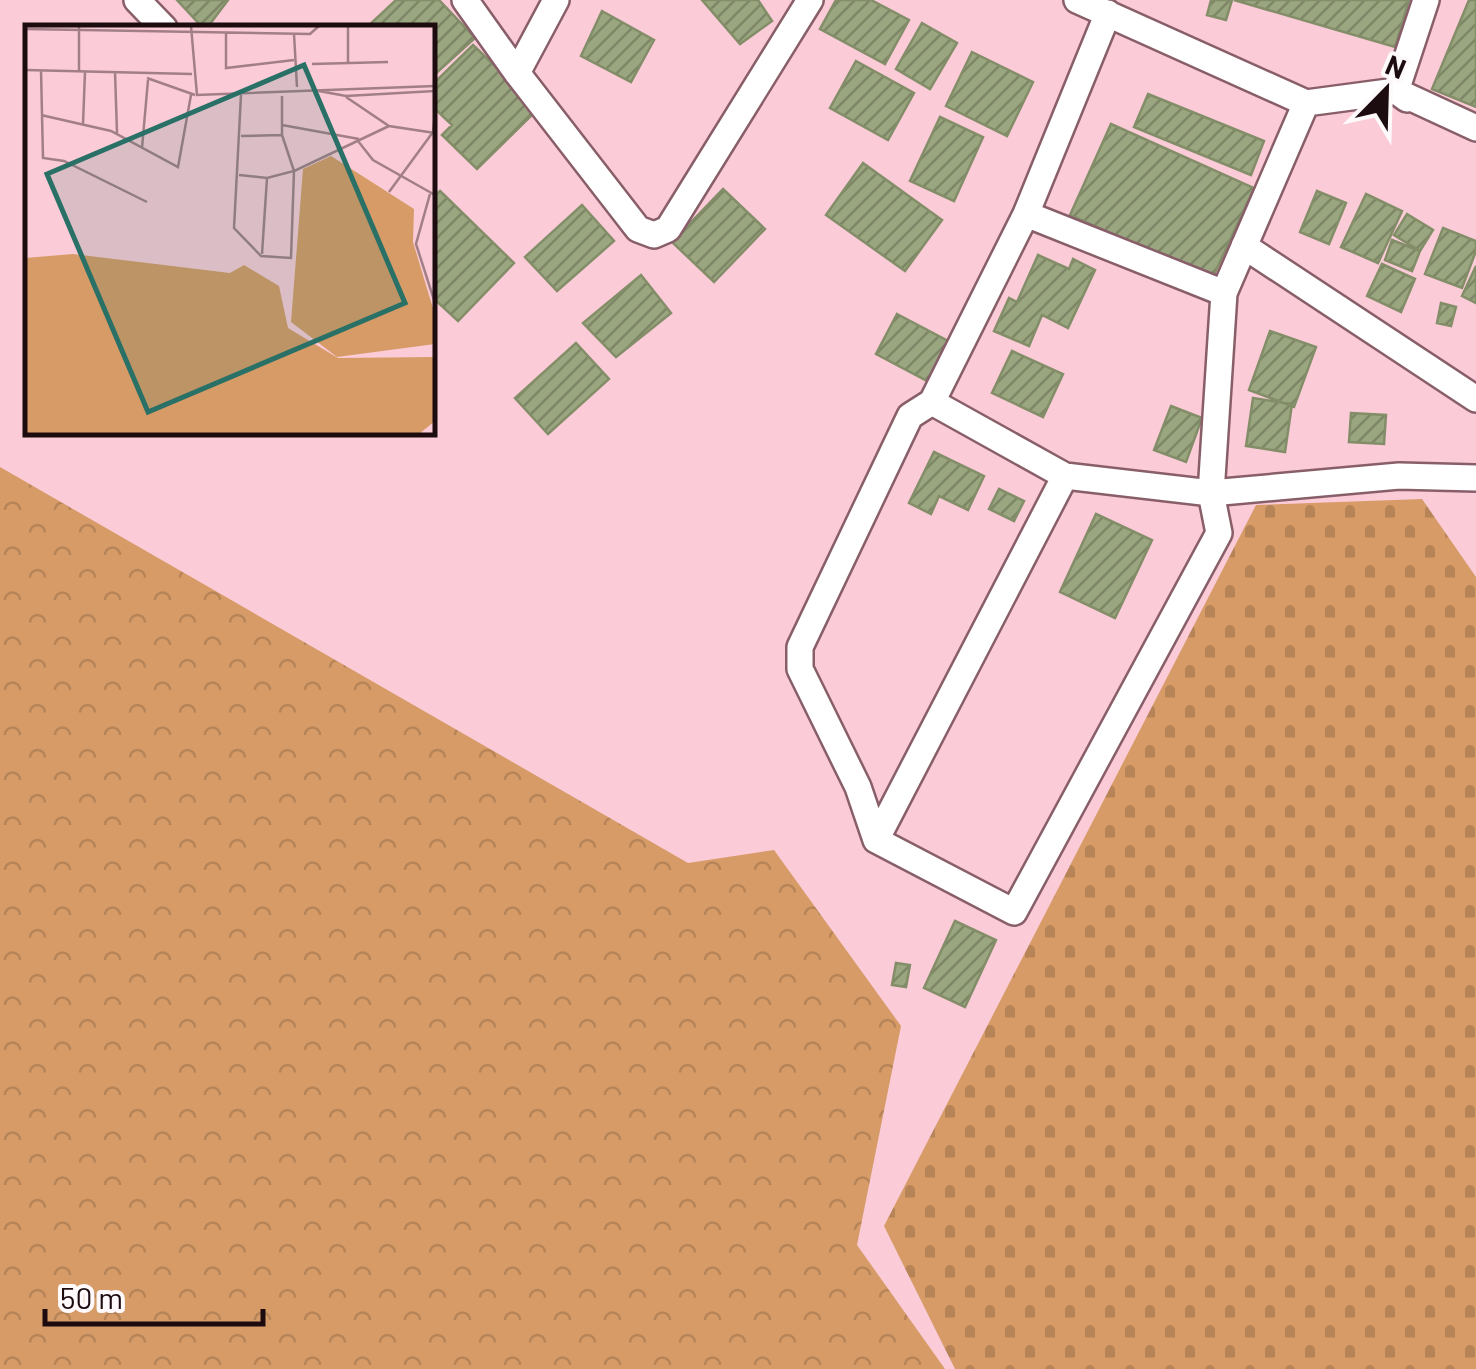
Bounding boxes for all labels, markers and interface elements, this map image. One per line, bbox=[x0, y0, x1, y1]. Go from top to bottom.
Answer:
inset map bbox=[25, 25, 435, 435]
north arrow bbox=[1336, 40, 1436, 140]
text: N bbox=[1381, 47, 1411, 85]
scale bar bbox=[45, 1264, 262, 1326]
text: 50 m bbox=[60, 1279, 123, 1315]

